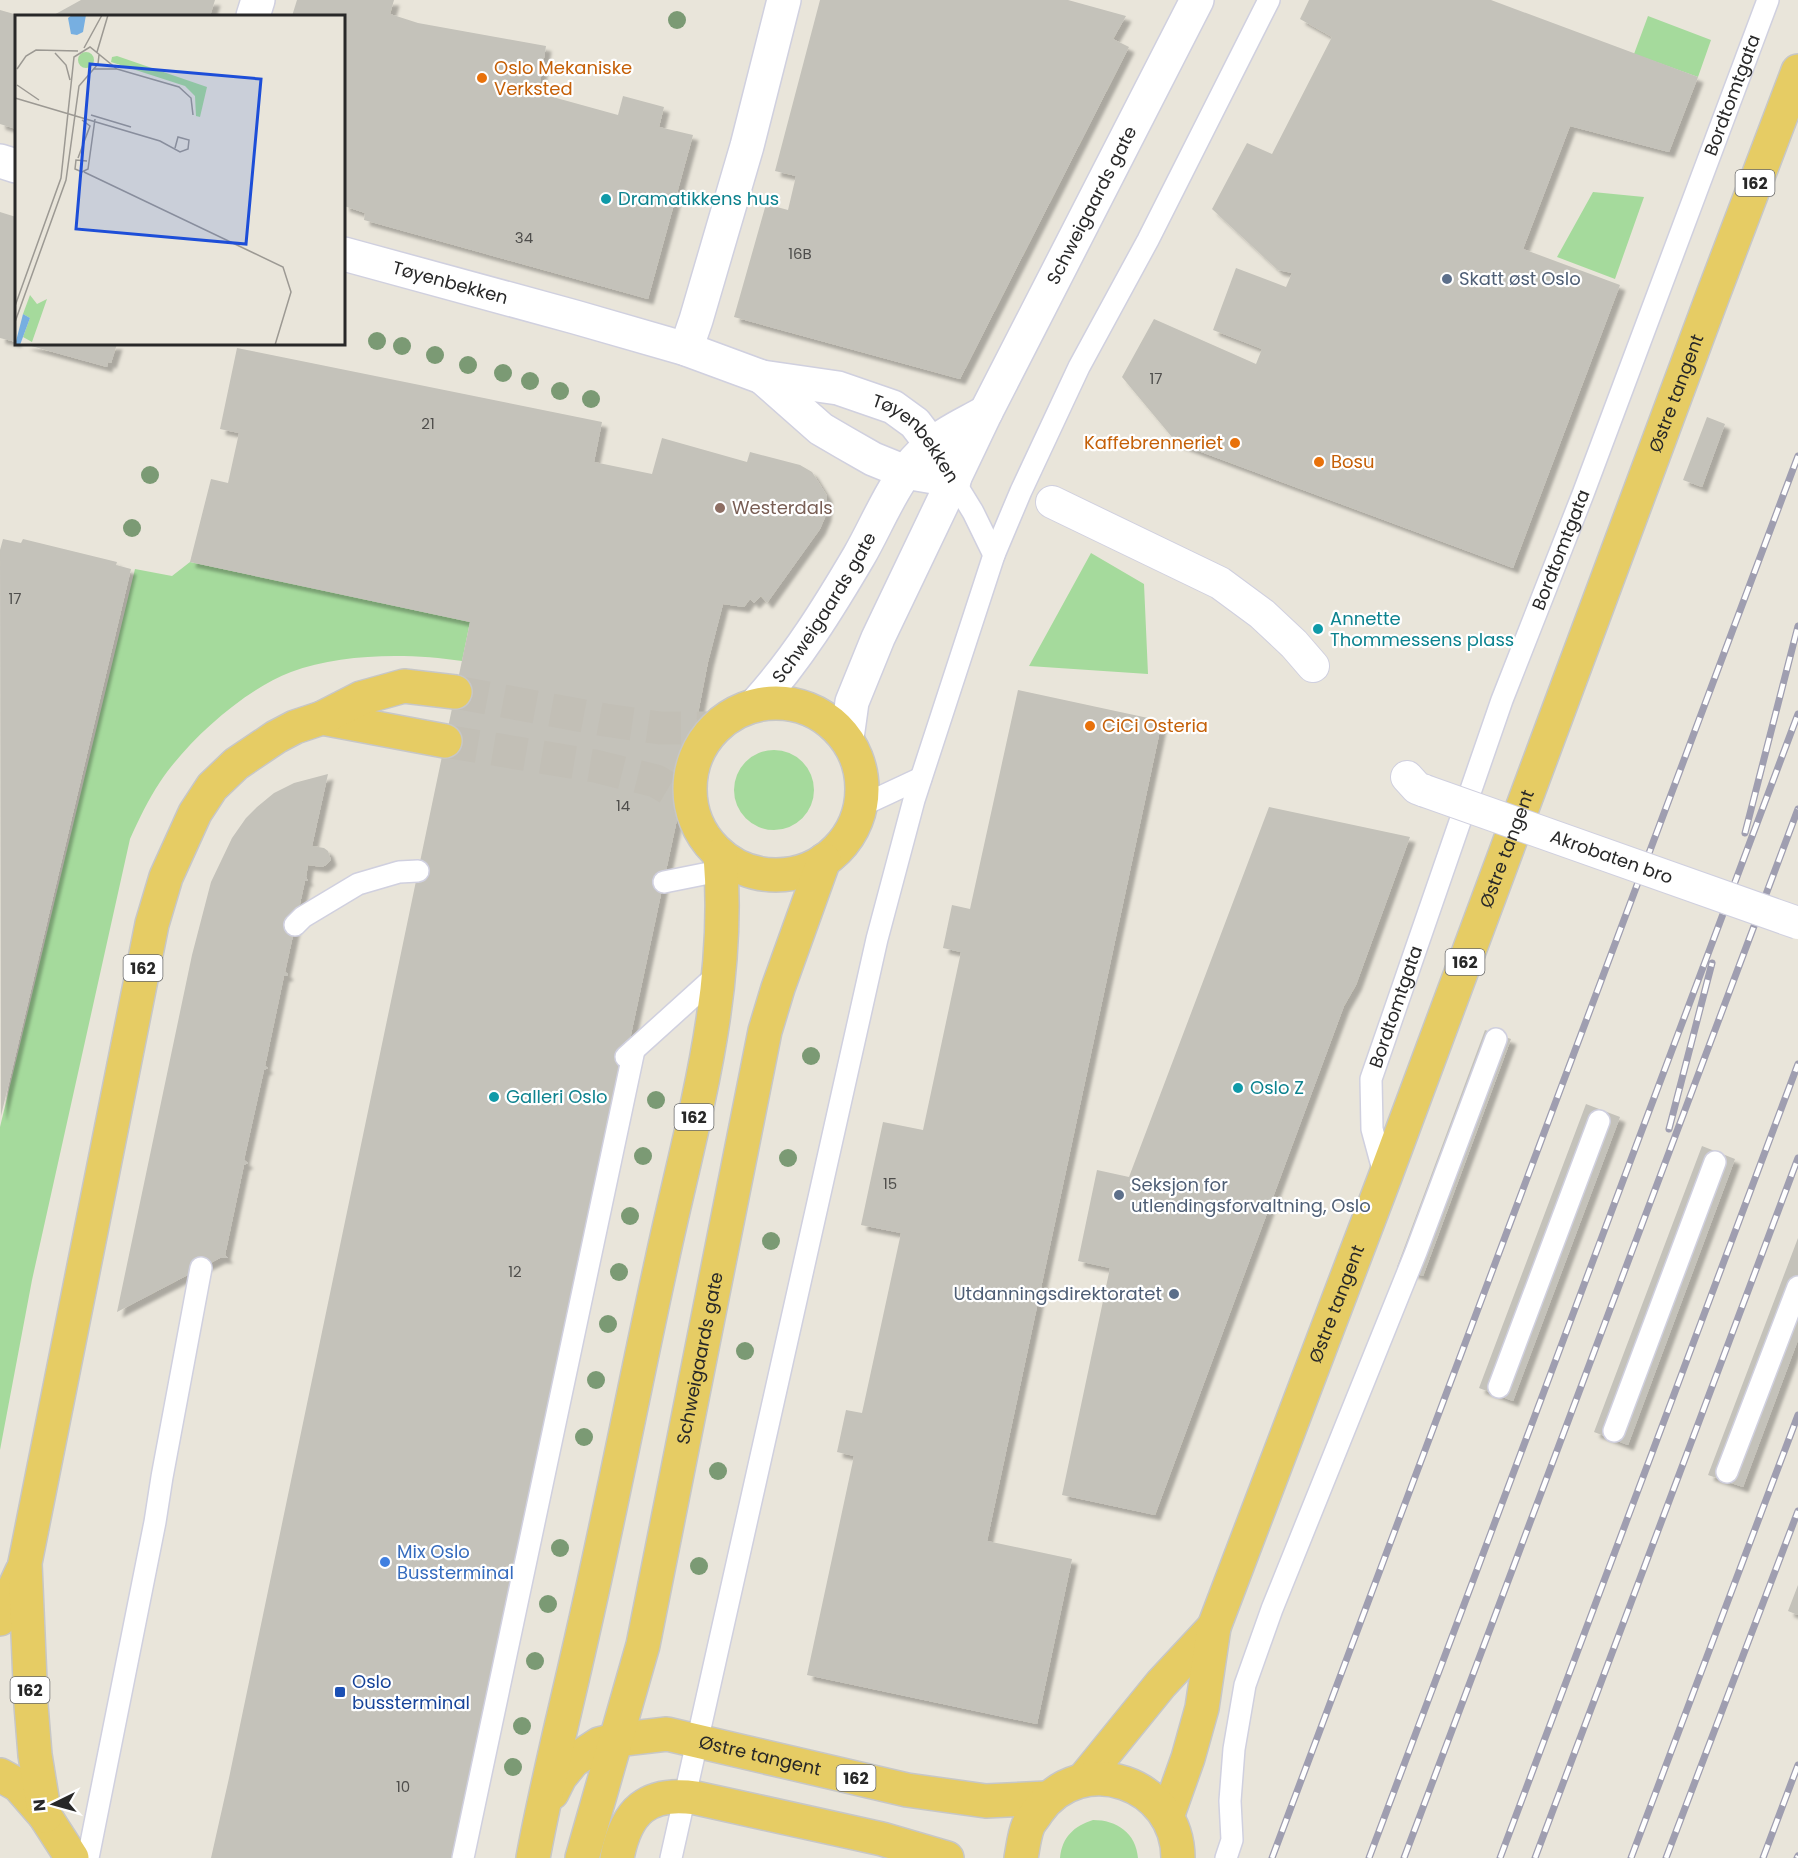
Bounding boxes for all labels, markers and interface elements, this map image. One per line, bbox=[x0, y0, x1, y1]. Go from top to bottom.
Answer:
inset map bbox=[15, 15, 345, 345]
street label: Bordtomtgata bbox=[1698, 31, 1766, 159]
place label: Oslo Mekaniske Verksted bbox=[494, 55, 632, 101]
marker: Oslo Mekaniske Verksted bbox=[475, 71, 489, 85]
street label: Schweigaards gate bbox=[1040, 122, 1142, 289]
road number: 162 bbox=[1736, 170, 1774, 196]
place label: Dramatikkens hus bbox=[618, 186, 779, 211]
marker: Dramatikkens hus bbox=[599, 192, 613, 206]
house number: 34 bbox=[515, 227, 533, 248]
house number: 16B bbox=[788, 243, 812, 264]
street label: Tøyenbekken bbox=[390, 255, 511, 310]
place label: Skatt øst Oslo bbox=[1459, 266, 1581, 291]
marker: Skatt øst Oslo bbox=[1440, 272, 1454, 286]
street label: Østre tangent bbox=[1643, 330, 1709, 456]
house number: 17 bbox=[1150, 368, 1163, 389]
street label: Tøyenbekken bbox=[869, 388, 965, 488]
house number: 21 bbox=[421, 413, 435, 434]
place label: Kaffebrenneriet bbox=[1084, 430, 1223, 455]
marker: Kaffebrenneriet bbox=[1228, 436, 1242, 450]
place label: Bosu bbox=[1331, 449, 1374, 474]
marker: Bosu bbox=[1312, 455, 1326, 469]
street label: Bordtomtgata bbox=[1526, 486, 1596, 614]
place label: Westerdals bbox=[732, 495, 833, 520]
marker: Westerdals bbox=[713, 501, 727, 515]
street label: Schweigaards gate bbox=[766, 528, 882, 688]
house number: 17 bbox=[9, 588, 22, 609]
place label: Annette Thommessens plass bbox=[1330, 606, 1514, 652]
marker: Annette Thommessens plass bbox=[1311, 622, 1325, 636]
place label: CiCi Osteria bbox=[1102, 713, 1208, 738]
marker: CiCi Osteria bbox=[1083, 719, 1097, 733]
street label: Østre tangent bbox=[1473, 786, 1540, 911]
house number: 14 bbox=[616, 795, 630, 816]
street label: Akrobaten bro bbox=[1547, 823, 1677, 890]
street label: Bordtomtgata bbox=[1363, 942, 1428, 1071]
road number: 162 bbox=[1446, 949, 1484, 975]
road number: 162 bbox=[124, 955, 162, 981]
place label: Oslo Z bbox=[1250, 1075, 1304, 1100]
marker: Oslo Z bbox=[1231, 1081, 1245, 1095]
place label: Galleri Oslo bbox=[506, 1084, 608, 1109]
marker: Galleri Oslo bbox=[487, 1090, 501, 1104]
road number: 162 bbox=[674, 1104, 714, 1130]
place label: Seksjon for utlendingsforvaltning, Oslo bbox=[1131, 1172, 1371, 1218]
house number: 15 bbox=[883, 1173, 897, 1194]
marker: Seksjon for utlendingsforvaltning, Oslo bbox=[1112, 1188, 1126, 1202]
street label: Østre tangent bbox=[1302, 1241, 1370, 1366]
house number: 12 bbox=[508, 1261, 522, 1282]
street label: Schweigaards gate bbox=[670, 1270, 729, 1446]
place label: Utdanningsdirektoratet bbox=[953, 1281, 1162, 1306]
marker: Utdanningsdirektoratet bbox=[1167, 1287, 1181, 1301]
place label: Mix Oslo Bussterminal bbox=[397, 1539, 514, 1585]
marker: Mix Oslo Bussterminal bbox=[378, 1555, 392, 1569]
place label: Oslo bussterminal bbox=[352, 1669, 470, 1715]
road number: 162 bbox=[10, 1677, 50, 1703]
marker: Oslo bussterminal bbox=[333, 1685, 347, 1699]
street label: Østre tangent bbox=[697, 1729, 824, 1782]
road number: 162 bbox=[836, 1765, 876, 1791]
north arrow bbox=[24, 1774, 84, 1834]
house number: 10 bbox=[396, 1776, 410, 1797]
text: N bbox=[28, 1798, 52, 1812]

